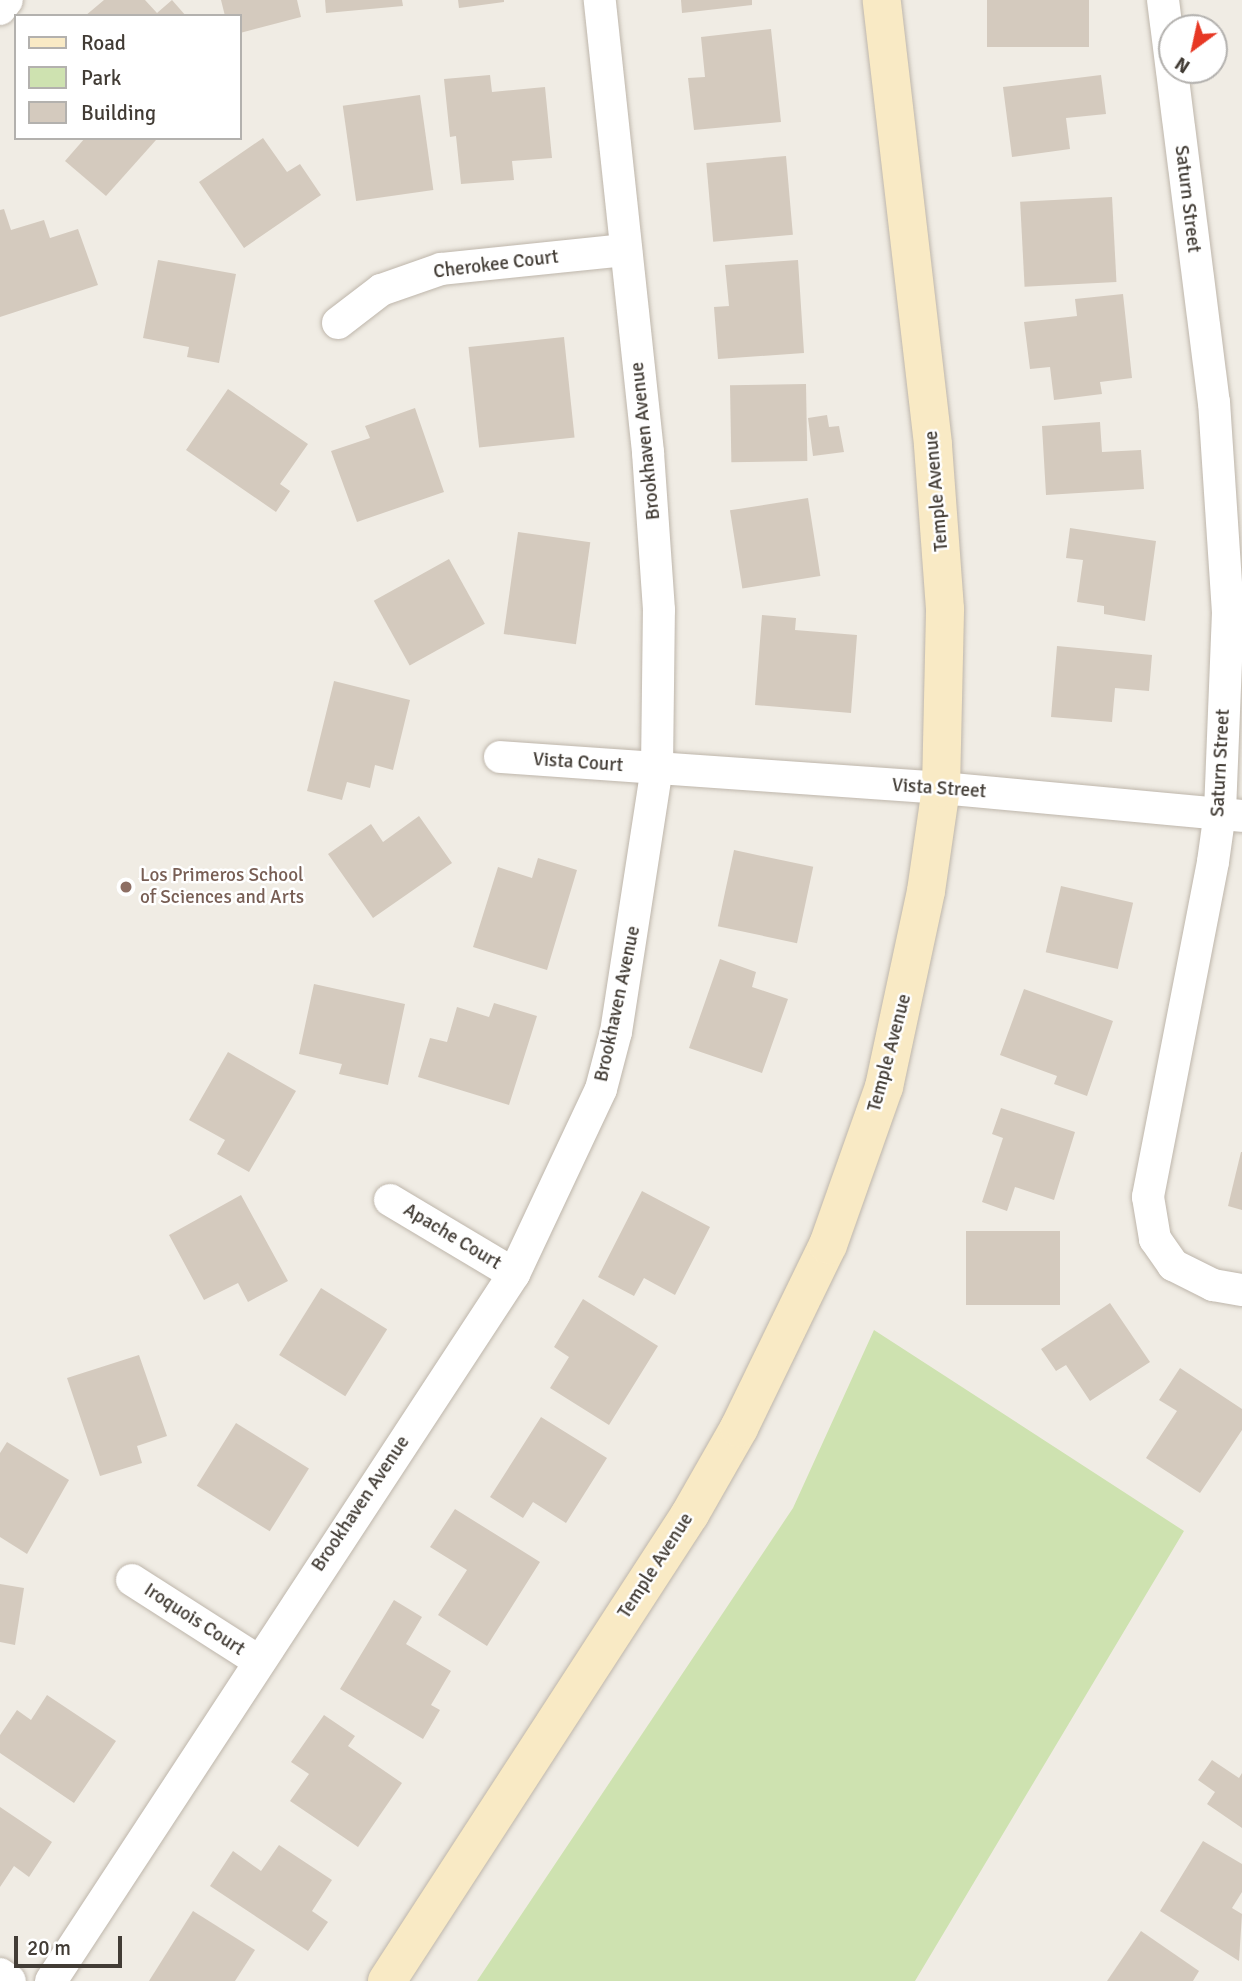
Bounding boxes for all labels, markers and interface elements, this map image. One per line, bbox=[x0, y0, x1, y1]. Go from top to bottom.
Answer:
legend bbox=[14, 14, 242, 140]
north arrow bbox=[1158, 14, 1228, 84]
text: Road bbox=[81, 30, 126, 56]
text: N bbox=[1171, 51, 1195, 79]
text: Park bbox=[81, 65, 121, 91]
text: Building bbox=[81, 100, 156, 126]
street label: Saturn Street bbox=[1169, 144, 1205, 254]
street label: Cherokee Court bbox=[432, 246, 560, 284]
street label: Brookhaven Avenue bbox=[626, 361, 666, 521]
street label: Temple Avenue bbox=[920, 430, 954, 552]
street label: Saturn Street bbox=[1207, 708, 1235, 818]
street label: Vista Court bbox=[532, 748, 624, 778]
street label: Vista Street bbox=[891, 774, 987, 804]
place label: Los Primeros School of Sciences and Arts bbox=[140, 865, 304, 909]
marker: Los Primeros School of Sciences and Arts bbox=[118, 879, 134, 895]
street label: Brookhaven Avenue bbox=[590, 924, 646, 1084]
street label: Temple Avenue bbox=[863, 992, 917, 1114]
street label: Apache Court bbox=[399, 1199, 505, 1275]
street label: Brookhaven Avenue bbox=[307, 1432, 415, 1576]
street label: Temple Avenue bbox=[613, 1509, 699, 1623]
street label: Iroquois Court bbox=[139, 1579, 249, 1661]
scale bar bbox=[18, 1922, 126, 1966]
text: 20 m bbox=[27, 1935, 71, 1961]

